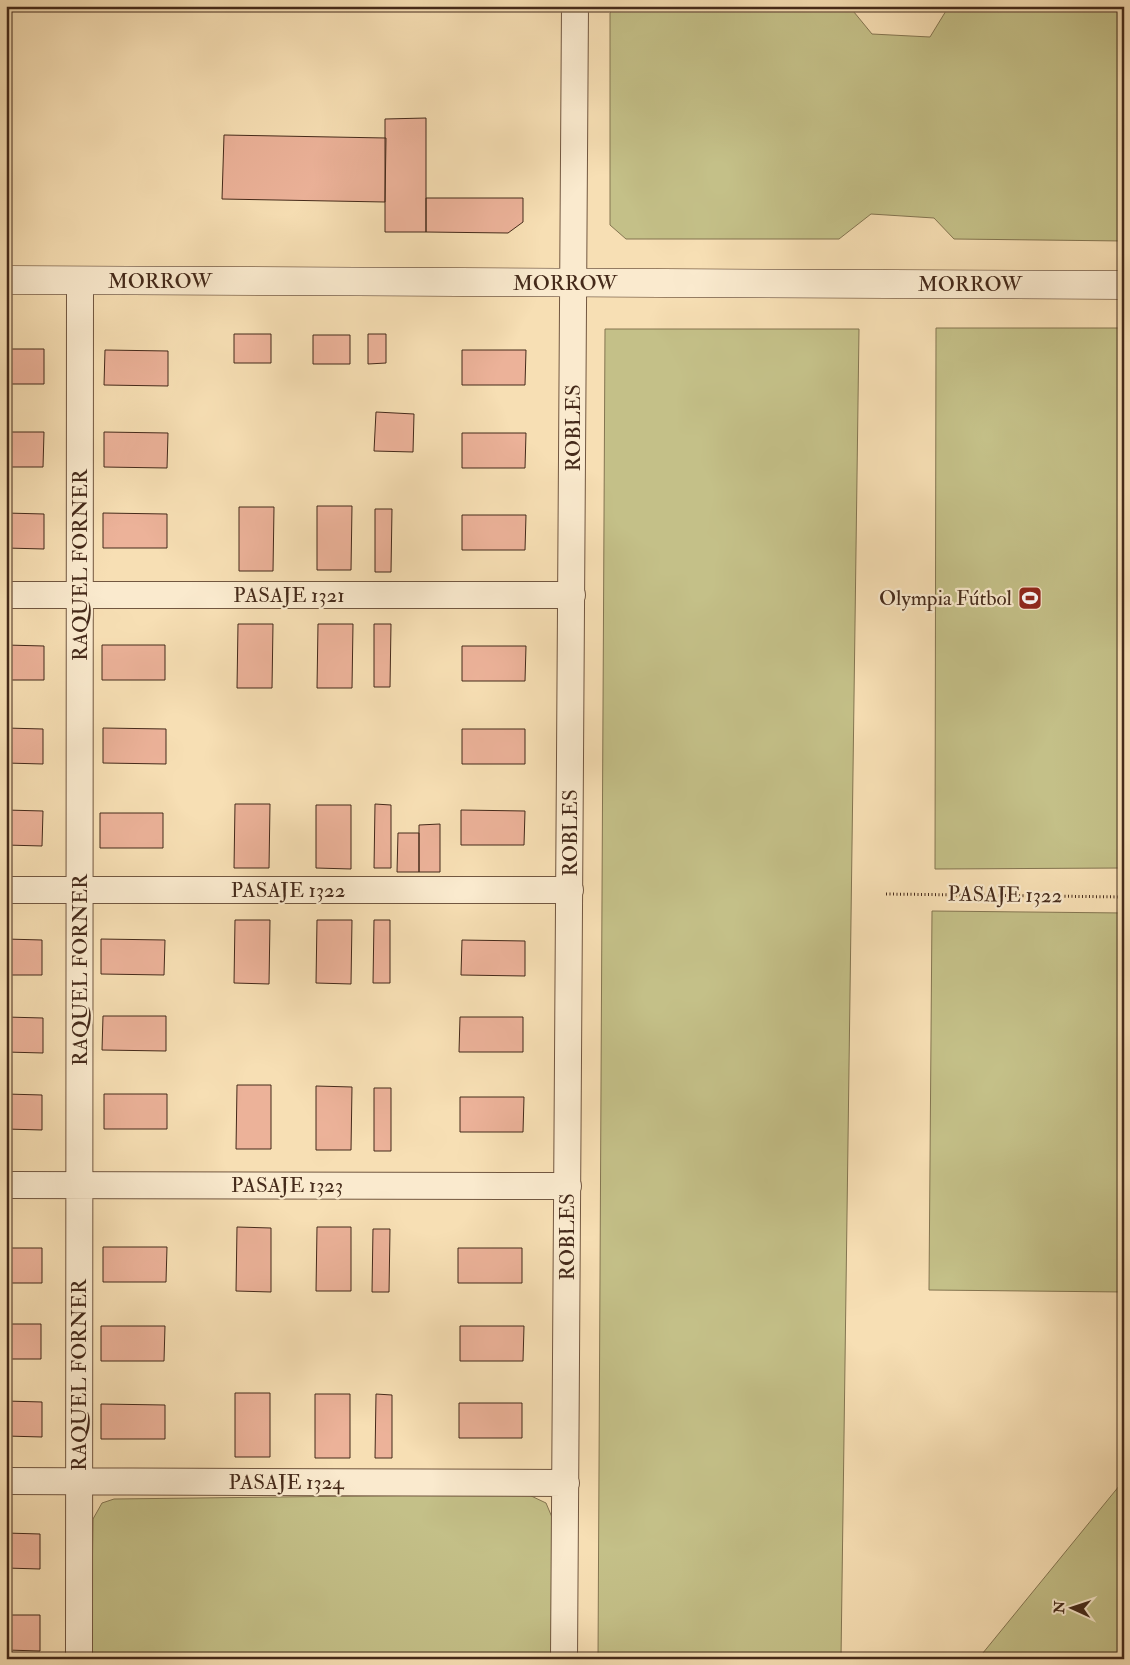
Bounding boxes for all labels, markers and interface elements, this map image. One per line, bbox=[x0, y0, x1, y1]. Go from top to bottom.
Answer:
street label: MORROW bbox=[108, 268, 213, 295]
street label: MORROW bbox=[513, 270, 618, 297]
street label: MORROW bbox=[918, 271, 1023, 298]
street label: ROBLES bbox=[560, 384, 587, 472]
street label: RAQUEL FORNER bbox=[67, 468, 94, 661]
street label: PASAJE 1321 bbox=[233, 582, 345, 609]
place label: Olympia Fútbol bbox=[879, 585, 1013, 612]
sports icon: Olympia Fútbol bbox=[1017, 585, 1043, 611]
street label: ROBLES bbox=[557, 789, 584, 877]
street label: RAQUEL FORNER bbox=[67, 873, 94, 1066]
street label: PASAJE 1322 bbox=[231, 877, 345, 904]
street label: PASAJE 1322 bbox=[947, 881, 1063, 909]
street label: PASAJE 1323 bbox=[231, 1172, 343, 1199]
street label: ROBLES bbox=[554, 1193, 581, 1281]
street label: RAQUEL FORNER bbox=[66, 1278, 93, 1471]
street label: PASAJE 1324 bbox=[228, 1469, 345, 1496]
north arrow bbox=[1048, 1582, 1098, 1632]
text: N bbox=[1051, 1600, 1068, 1615]

